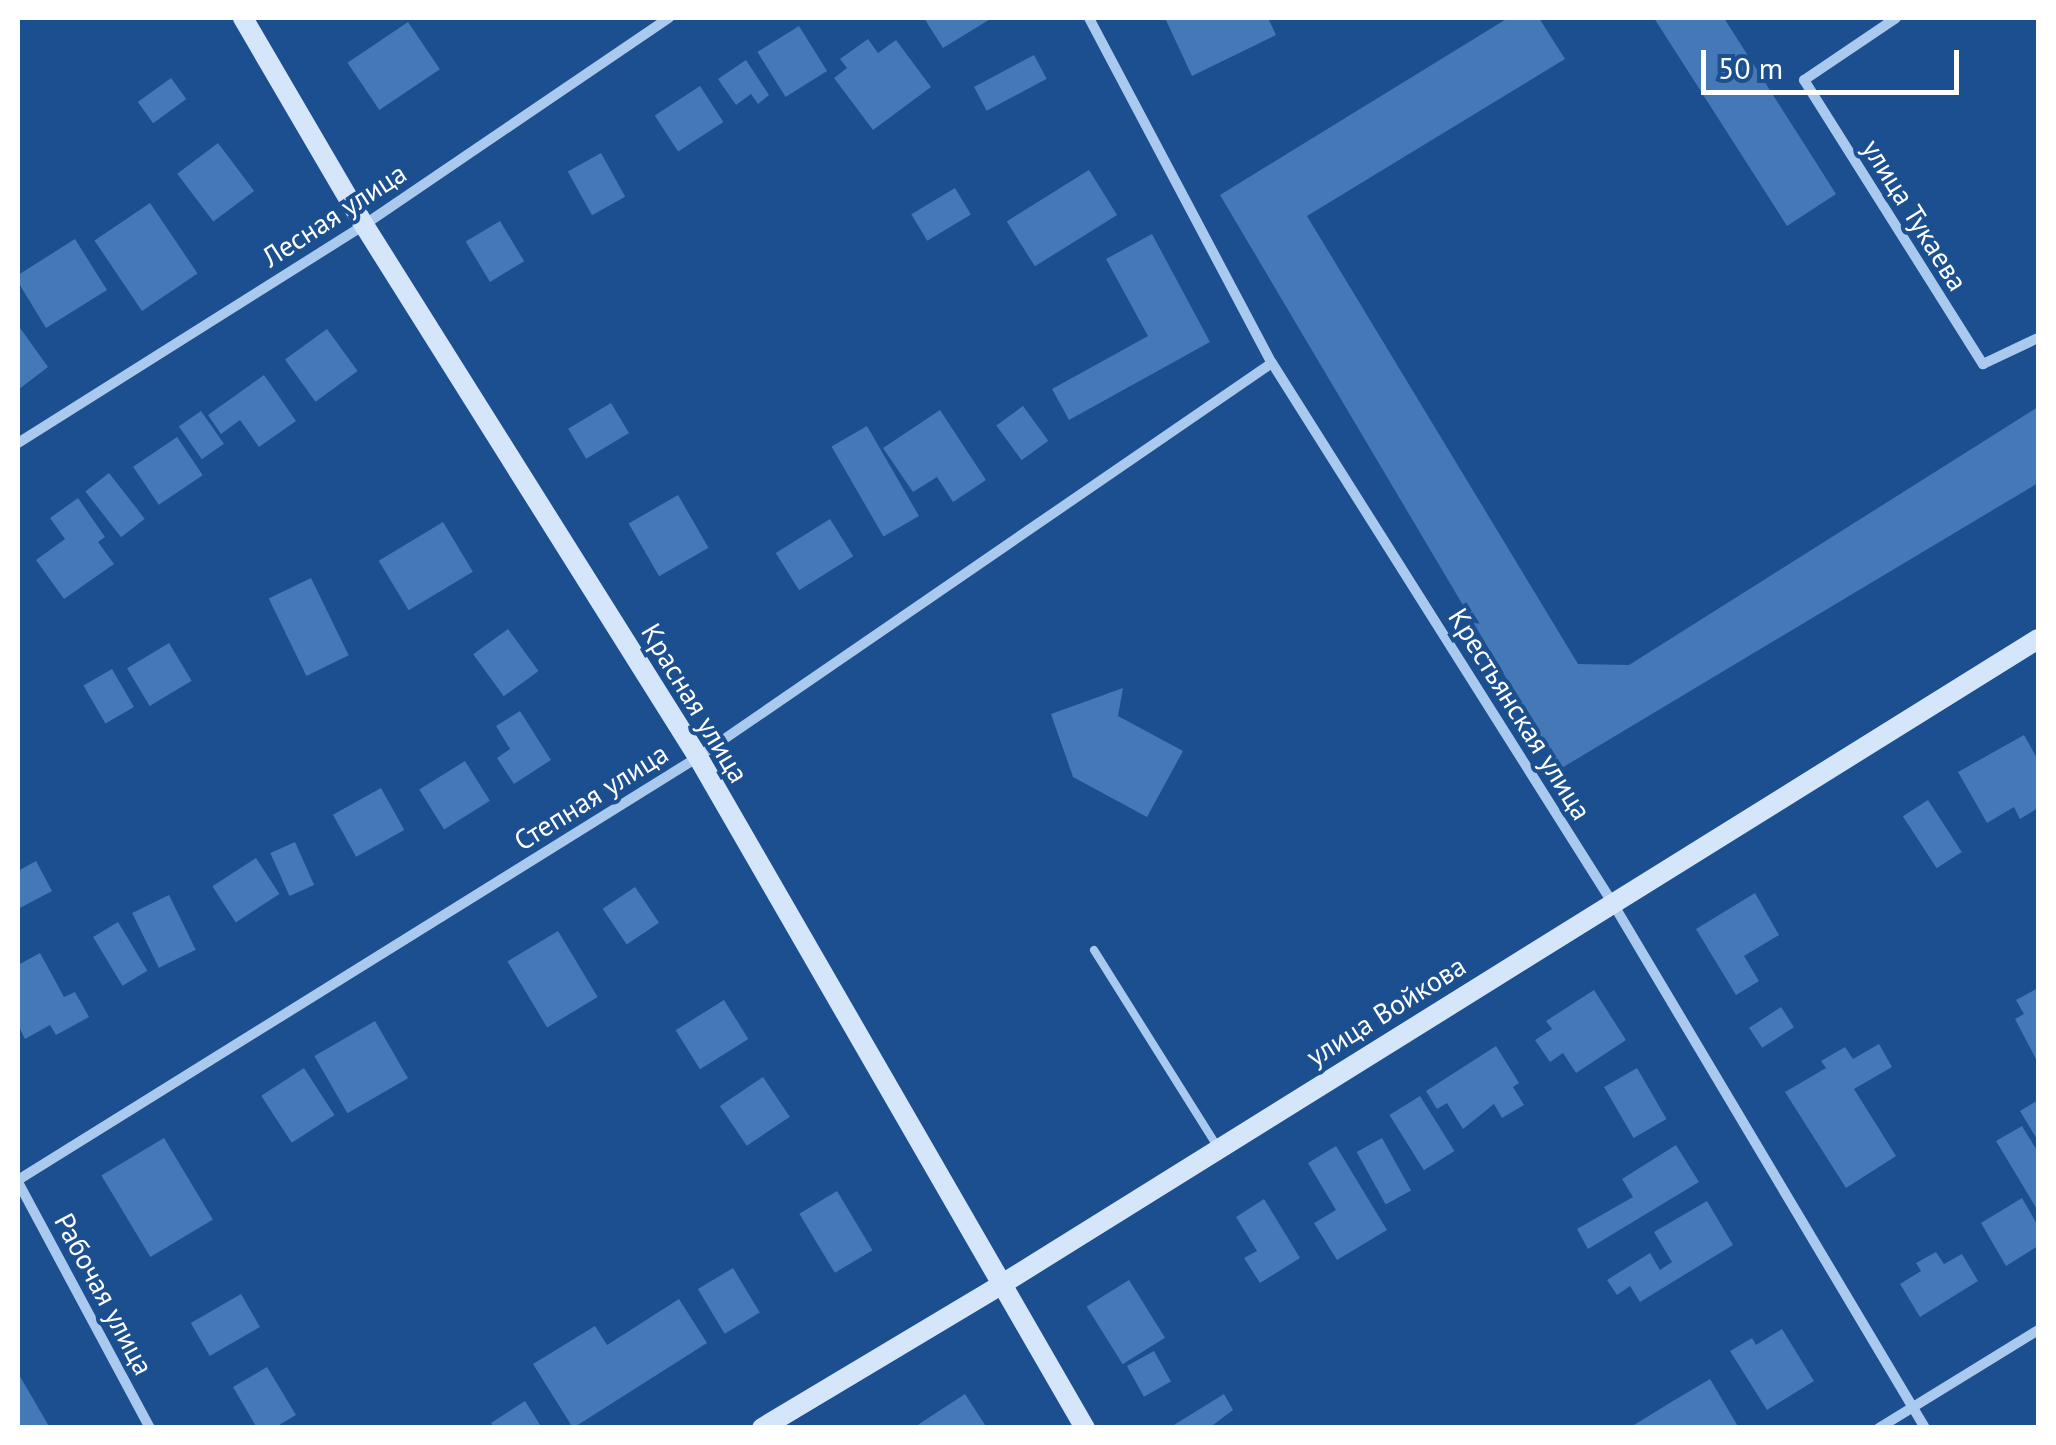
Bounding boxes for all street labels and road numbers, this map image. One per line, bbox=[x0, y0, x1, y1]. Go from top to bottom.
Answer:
street label: улица Тукаева bbox=[1855, 133, 1975, 297]
street label: Лесная улица bbox=[256, 156, 412, 274]
street label: Крестьянская улица bbox=[1441, 602, 1599, 826]
street label: Красная улица bbox=[634, 617, 756, 789]
street label: Степная улица bbox=[508, 736, 674, 858]
street label: улица Войкова bbox=[1300, 949, 1472, 1073]
street label: Рабочая улица bbox=[47, 1207, 161, 1381]

